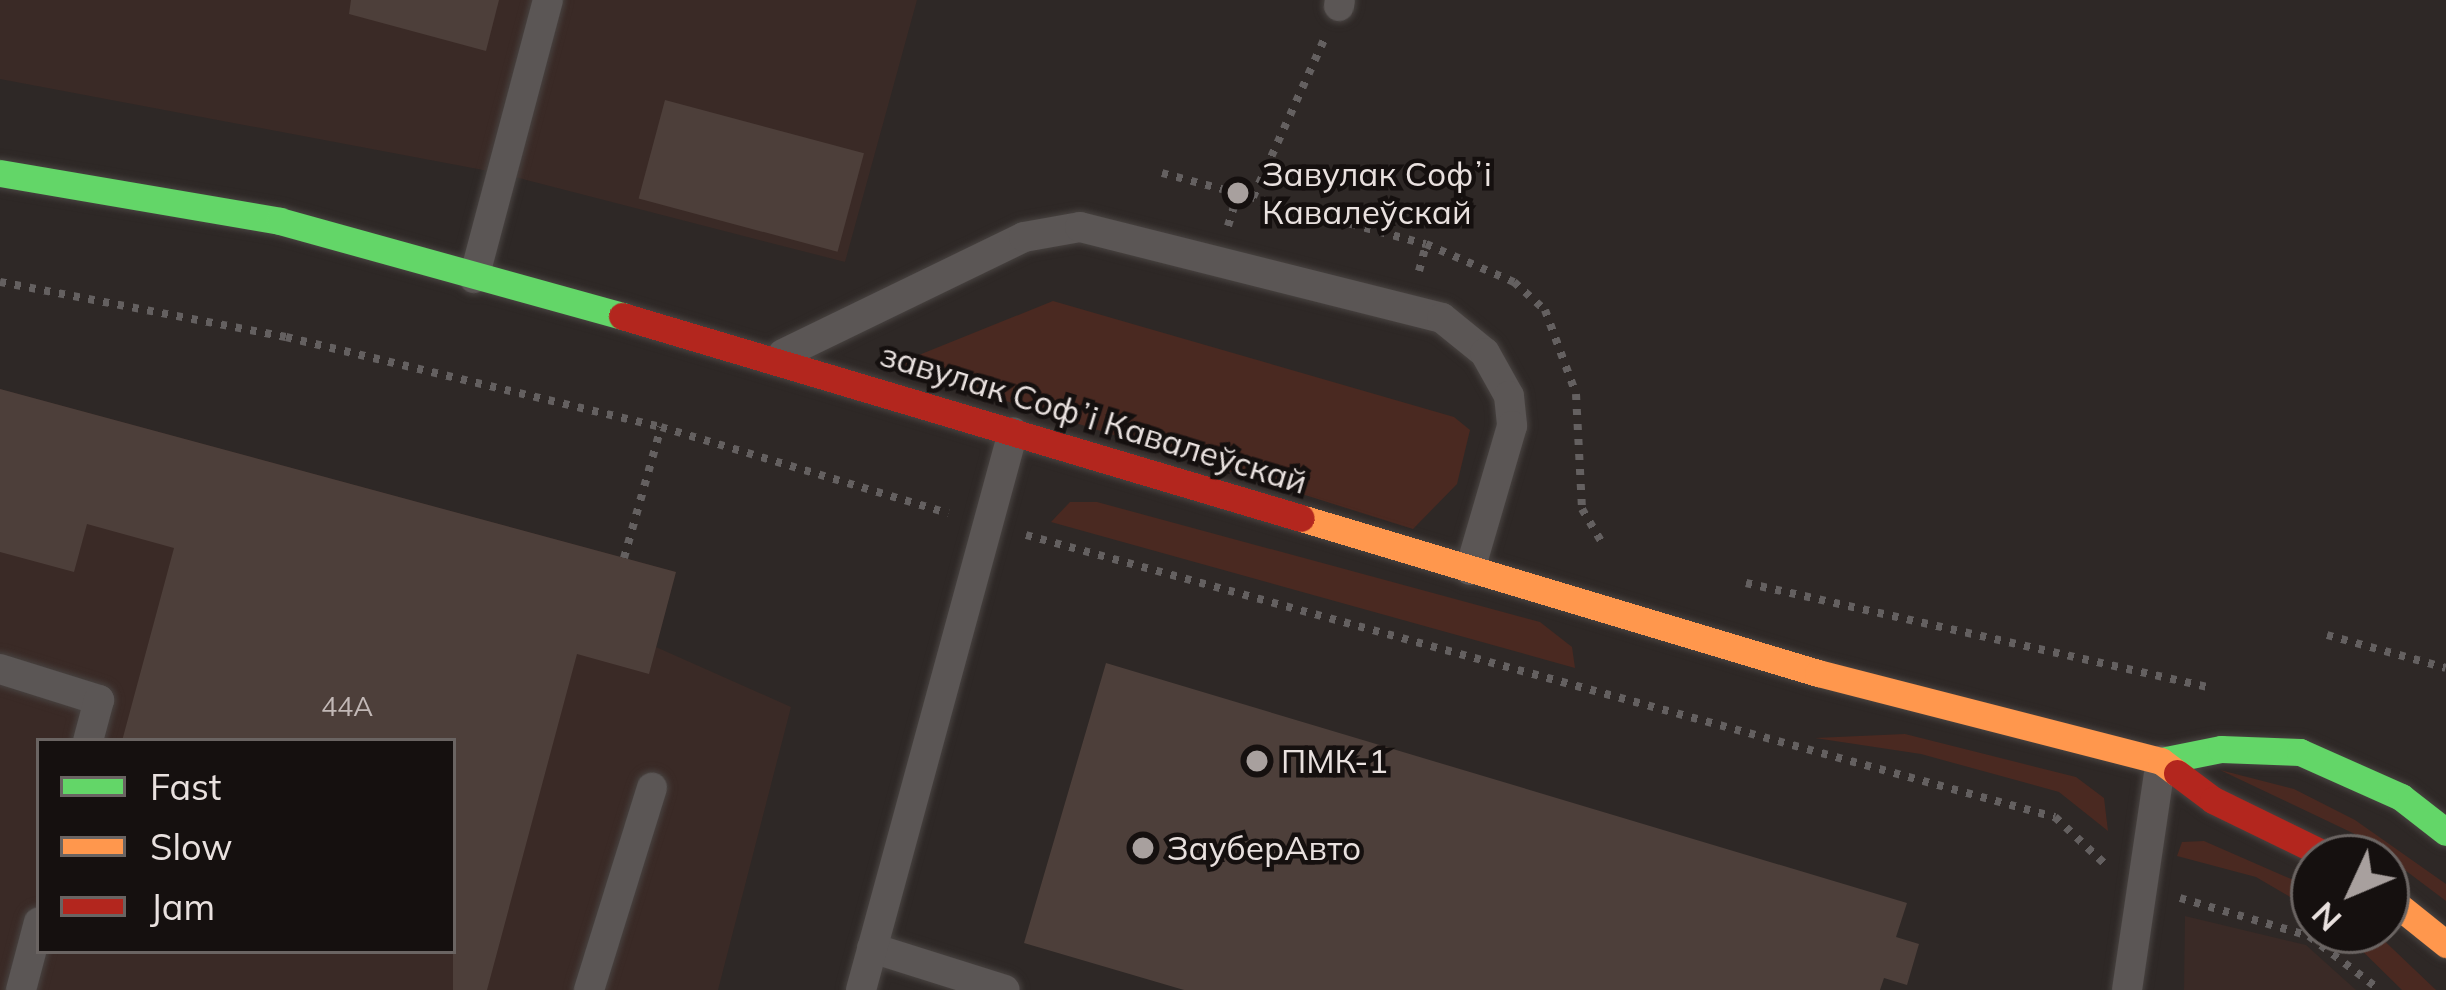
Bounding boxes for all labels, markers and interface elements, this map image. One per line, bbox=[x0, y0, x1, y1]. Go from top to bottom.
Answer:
place label: Завулак Софʼі Кавалеўскай bbox=[1262, 154, 1492, 232]
marker: Завулак Софʼі Кавалеўскай bbox=[1225, 180, 1251, 206]
street label: завулак Софʼі Кавалеўскай bbox=[876, 334, 1312, 502]
house number: 44А bbox=[321, 691, 373, 723]
legend bbox=[36, 738, 456, 954]
place label: ПМК-1 bbox=[1281, 741, 1388, 781]
marker: ПМК-1 bbox=[1244, 748, 1270, 774]
text: Fast bbox=[150, 764, 221, 809]
text: Slow bbox=[150, 824, 233, 869]
place label: ЗауберАвто bbox=[1167, 828, 1361, 868]
north arrow bbox=[2290, 834, 2410, 954]
marker: ЗауберАвто bbox=[1130, 835, 1156, 861]
text: Jam bbox=[150, 884, 215, 929]
text: N bbox=[2303, 894, 2349, 940]

